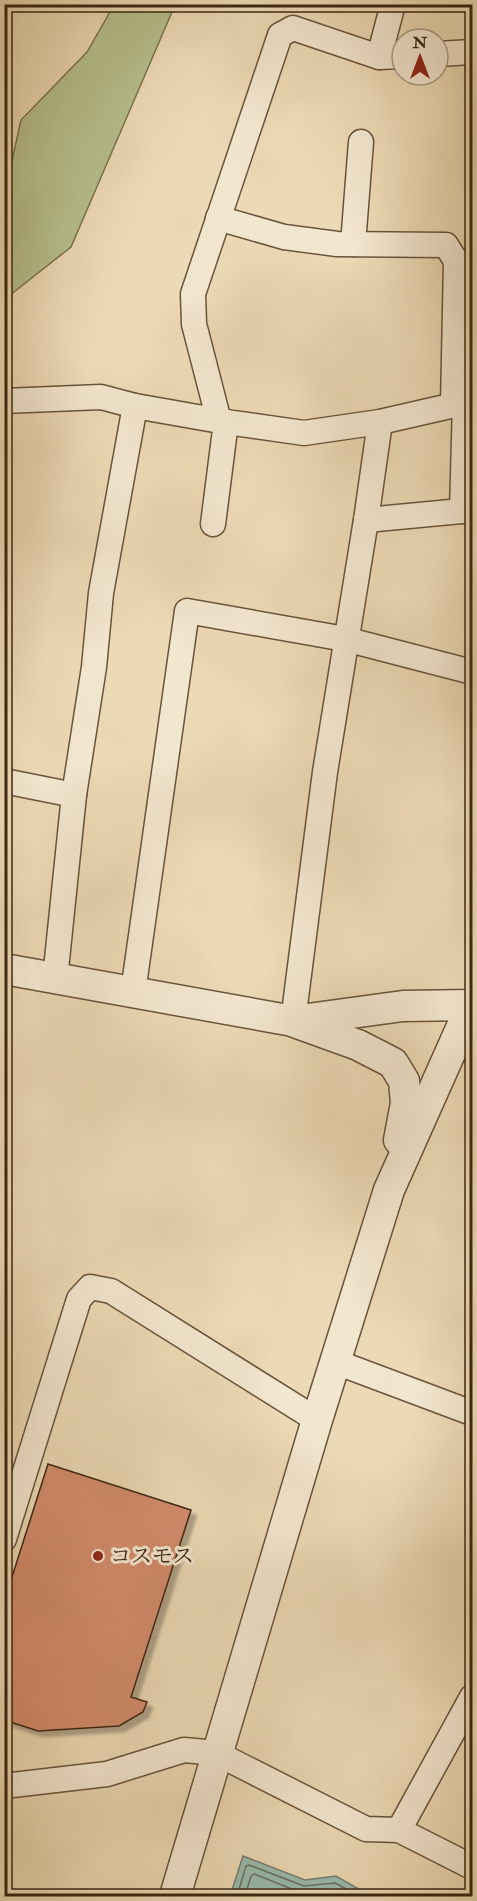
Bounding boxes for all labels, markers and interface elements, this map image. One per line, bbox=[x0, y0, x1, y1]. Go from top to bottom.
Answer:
north arrow bbox=[390, 27, 450, 87]
text: N bbox=[412, 33, 428, 53]
place label: コスモス bbox=[110, 1543, 194, 1570]
marker: コスモス bbox=[91, 1549, 105, 1563]

